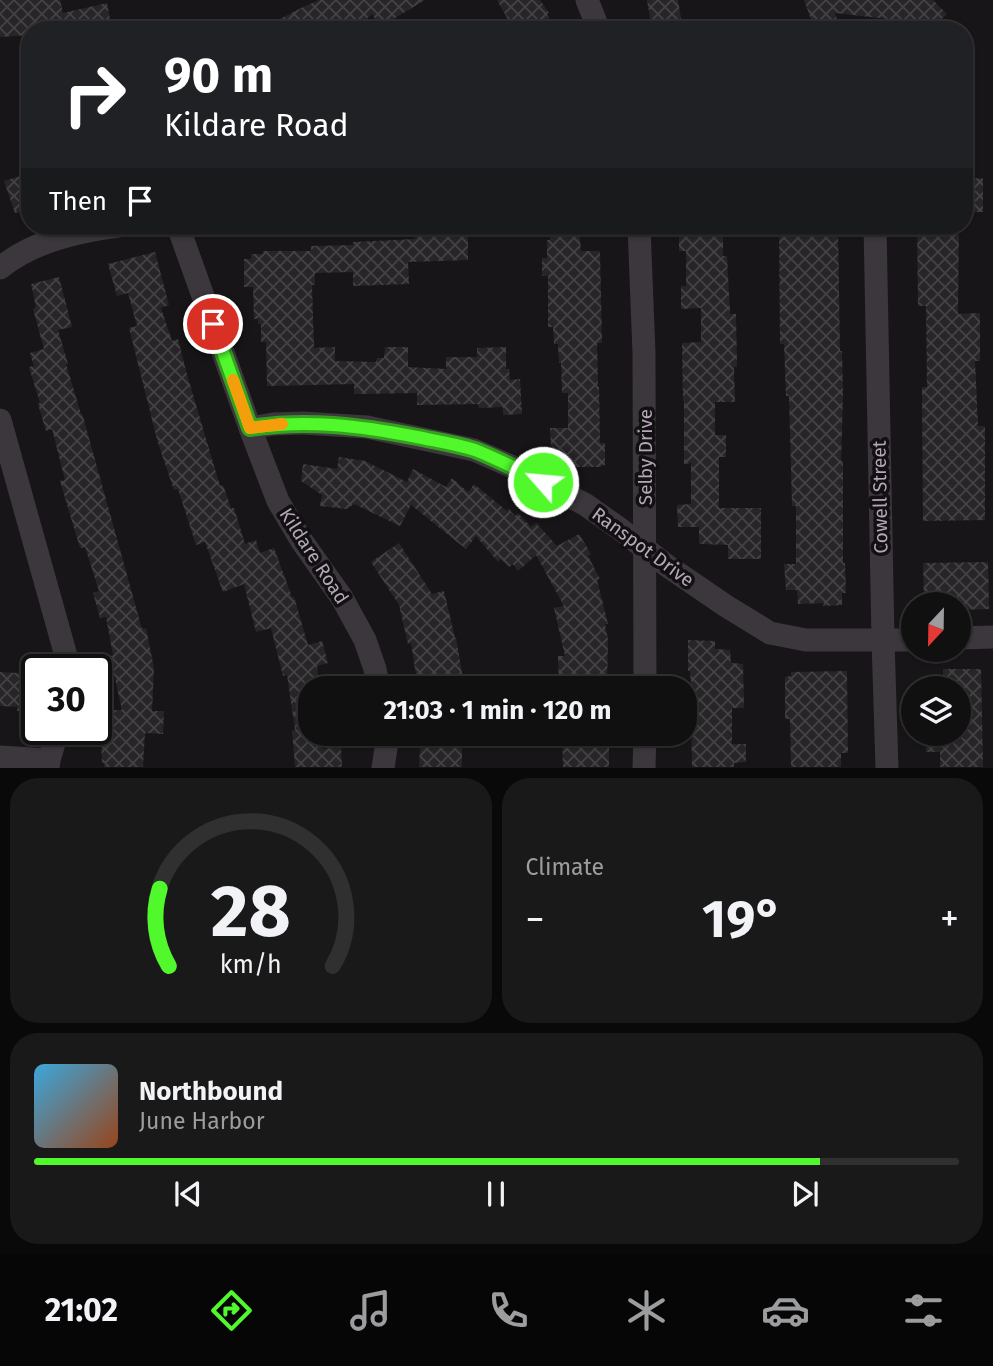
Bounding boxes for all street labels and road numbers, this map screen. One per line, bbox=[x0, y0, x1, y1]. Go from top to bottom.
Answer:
street label: Selby Drive bbox=[634, 409, 657, 505]
street label: Cowell Street bbox=[868, 440, 892, 554]
street label: Ranspot Drive bbox=[588, 502, 698, 592]
street label: Kildare Road bbox=[274, 504, 354, 608]

